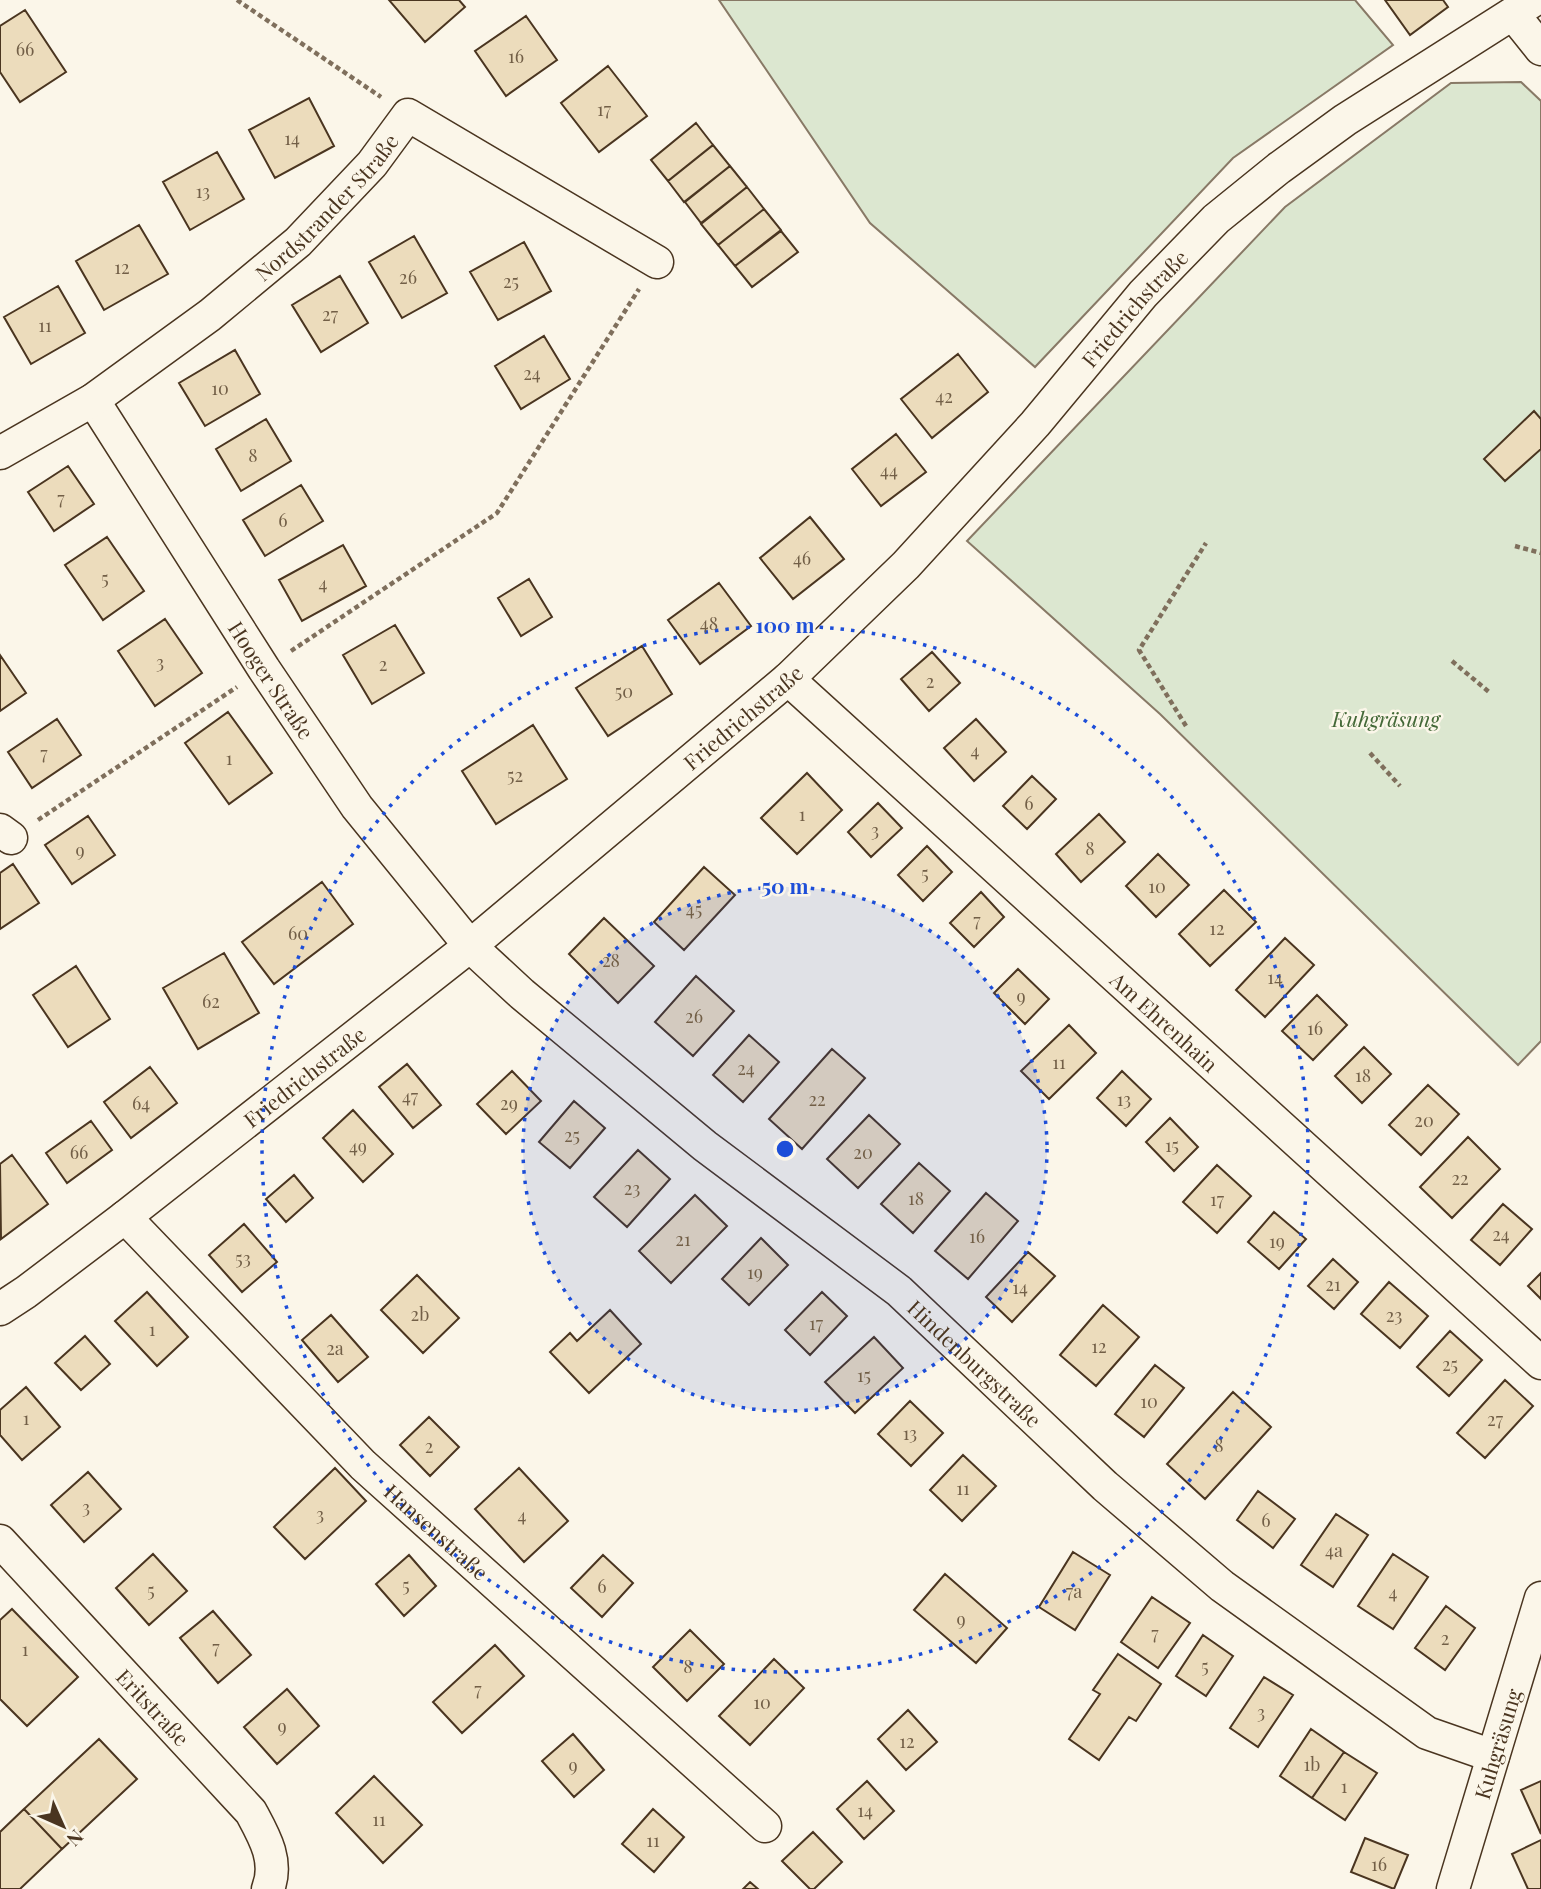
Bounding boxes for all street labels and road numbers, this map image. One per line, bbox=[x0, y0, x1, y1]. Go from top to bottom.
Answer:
street label: Nordstrander Straße bbox=[249, 128, 404, 286]
street label: Friedrichstraße bbox=[1074, 243, 1193, 372]
street label: Hooger Straße bbox=[223, 615, 321, 744]
street label: Friedrichstraße bbox=[677, 659, 808, 775]
street label: Am Ehrenhain bbox=[1104, 965, 1225, 1078]
street label: Friedrichstraße bbox=[237, 1020, 371, 1133]
street label: Hindenburgstraße bbox=[902, 1293, 1048, 1433]
street label: Hansenstraße bbox=[379, 1477, 495, 1585]
street label: Eritstraße bbox=[111, 1662, 196, 1751]
street label: Kuhgräsung bbox=[1467, 1685, 1527, 1802]

